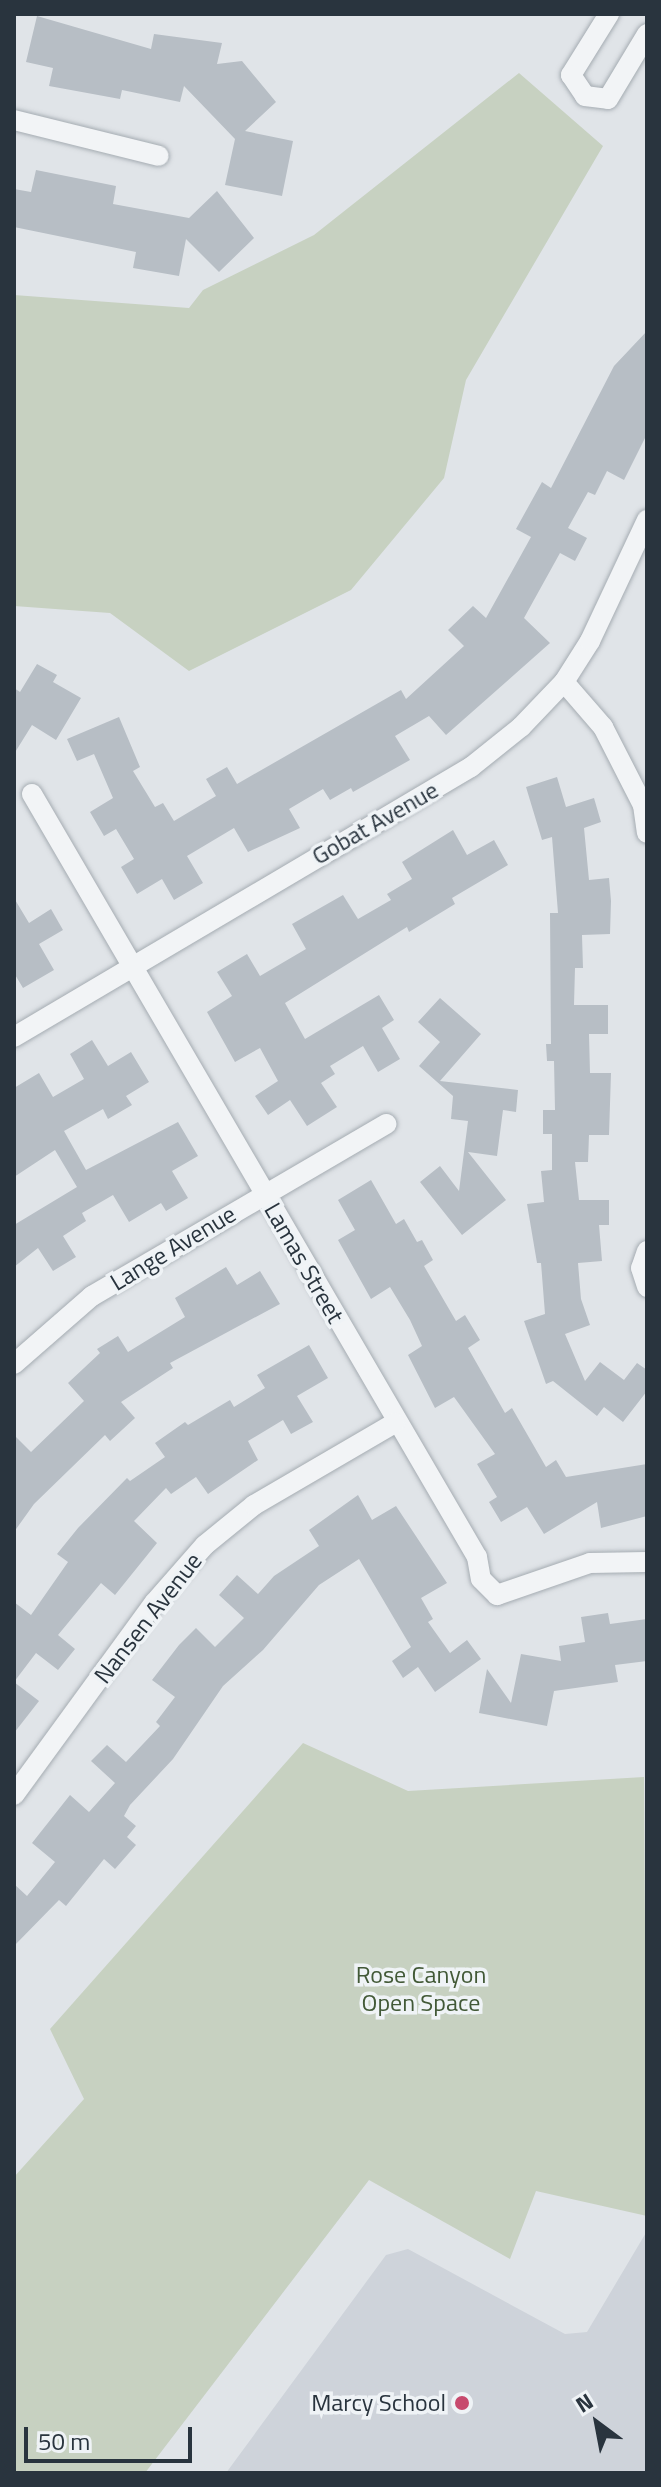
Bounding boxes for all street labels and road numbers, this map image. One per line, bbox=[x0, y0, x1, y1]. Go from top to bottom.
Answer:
street label: Gobat Avenue bbox=[307, 775, 443, 871]
street label: Lamas Street bbox=[258, 1198, 350, 1328]
street label: Lange Avenue bbox=[105, 1199, 241, 1297]
street label: Nansen Avenue bbox=[88, 1547, 208, 1689]

